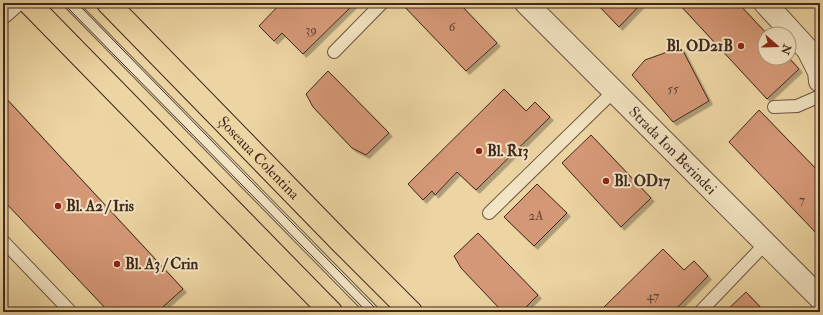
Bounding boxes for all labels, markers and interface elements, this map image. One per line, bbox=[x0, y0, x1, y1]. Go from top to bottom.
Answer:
house number: 6 bbox=[449, 19, 457, 35]
house number: 39 bbox=[305, 22, 317, 38]
north arrow bbox=[757, 26, 797, 66]
place label: Bl. OD21B bbox=[666, 37, 733, 56]
marker: Bl. OD21B bbox=[736, 41, 746, 51]
text: N bbox=[778, 41, 794, 57]
house number: 55 bbox=[667, 81, 679, 97]
street label: Strada Ion Berindei bbox=[625, 103, 720, 199]
street label: Șoseaua Colentina bbox=[214, 112, 304, 204]
place label: Bl. R13 bbox=[487, 142, 529, 161]
marker: Bl. R13 bbox=[474, 146, 484, 156]
place label: Bl. OD17 bbox=[614, 172, 670, 191]
marker: Bl. OD17 bbox=[601, 176, 611, 186]
house number: 7 bbox=[799, 192, 805, 208]
place label: Bl. A2 / Iris bbox=[66, 197, 134, 216]
marker: Bl. A2 / Iris bbox=[53, 201, 63, 211]
house number: 2A bbox=[529, 208, 544, 224]
place label: Bl. A3 / Crin bbox=[125, 255, 199, 274]
marker: Bl. A3 / Crin bbox=[112, 259, 122, 269]
house number: 47 bbox=[647, 288, 659, 304]

